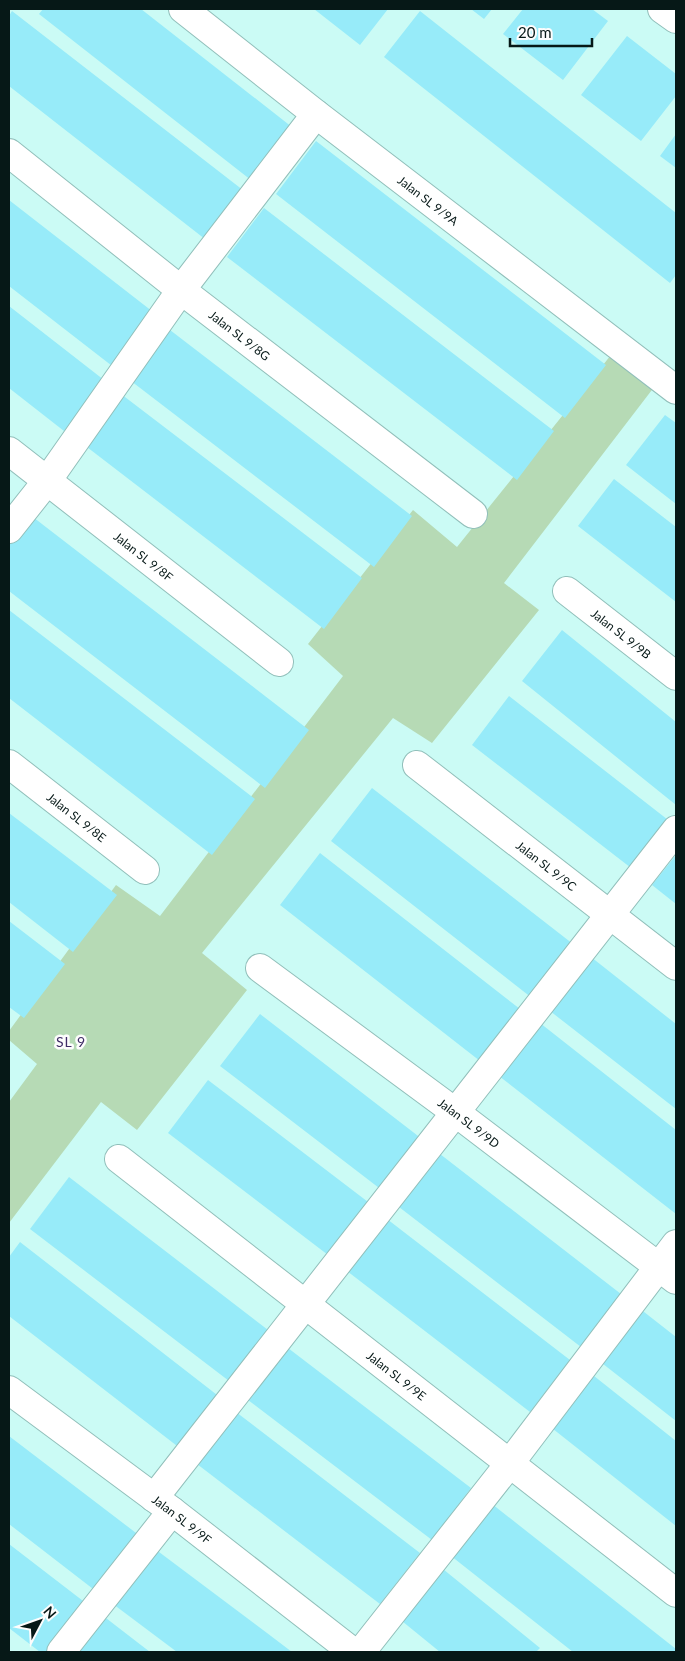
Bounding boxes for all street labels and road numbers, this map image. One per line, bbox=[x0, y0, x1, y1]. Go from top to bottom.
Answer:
street label: Jalan SL 9/9A bbox=[395, 172, 462, 229]
street label: Jalan SL 9/8G bbox=[206, 307, 273, 363]
street label: Jalan SL 9/8F bbox=[111, 529, 176, 584]
street label: Jalan SL 9/9B bbox=[588, 605, 655, 662]
street label: Jalan SL 9/8E bbox=[44, 789, 110, 845]
street label: Jalan SL 9/9C bbox=[513, 837, 580, 894]
street label: Jalan SL 9/9D bbox=[435, 1095, 503, 1151]
street label: Jalan SL 9/9E bbox=[364, 1348, 429, 1403]
street label: Jalan SL 9/9F bbox=[149, 1492, 215, 1547]

